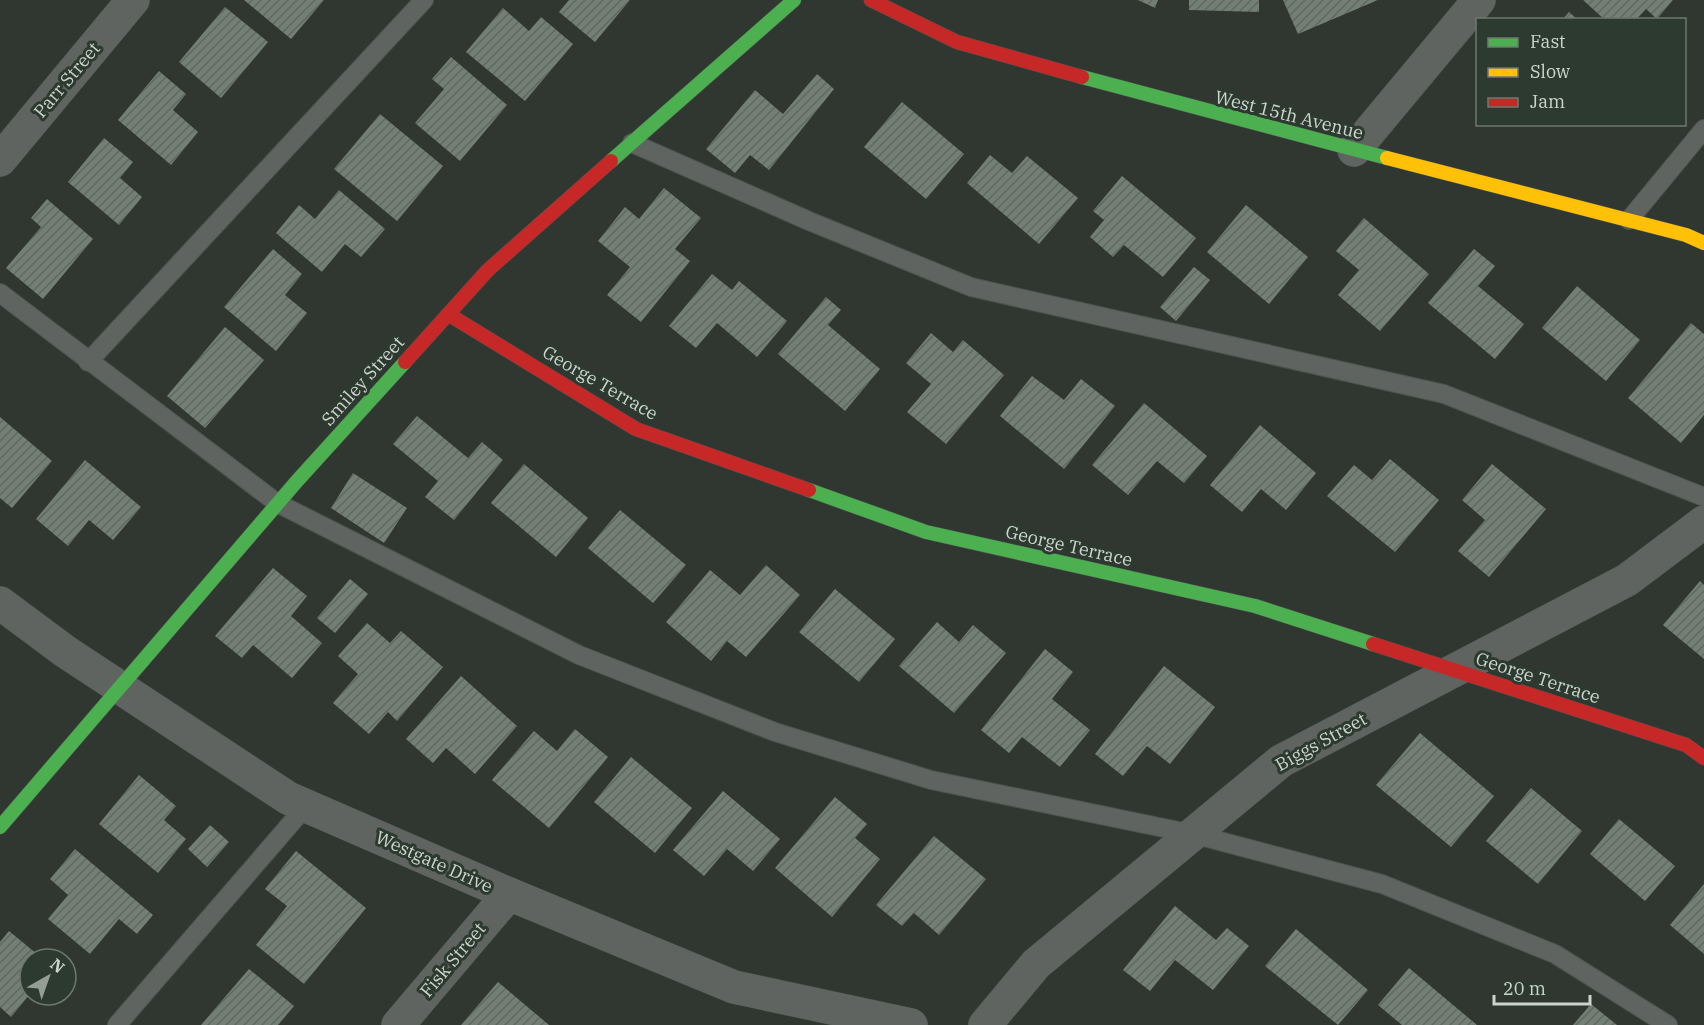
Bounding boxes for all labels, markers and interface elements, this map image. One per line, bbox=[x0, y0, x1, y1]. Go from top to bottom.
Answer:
legend bbox=[1476, 18, 1686, 126]
text: Fast bbox=[1530, 30, 1565, 53]
street label: Parr Street bbox=[28, 37, 105, 122]
text: Slow bbox=[1530, 60, 1570, 83]
street label: West 15th Avenue bbox=[1213, 85, 1366, 144]
text: Jam bbox=[1530, 90, 1565, 113]
street label: Smiley Street bbox=[316, 331, 409, 430]
street label: George Terrace bbox=[538, 340, 662, 425]
street label: George Terrace bbox=[1003, 520, 1135, 571]
street label: George Terrace bbox=[1473, 647, 1603, 708]
street label: Biggs Street bbox=[1271, 707, 1370, 776]
street label: Westgate Drive bbox=[372, 825, 496, 898]
street label: Fisk Street bbox=[415, 918, 491, 1002]
north arrow bbox=[18, 947, 78, 1007]
text: N bbox=[46, 954, 69, 977]
scale bar bbox=[1494, 968, 1590, 1006]
text: 20 m bbox=[1503, 977, 1546, 1000]

